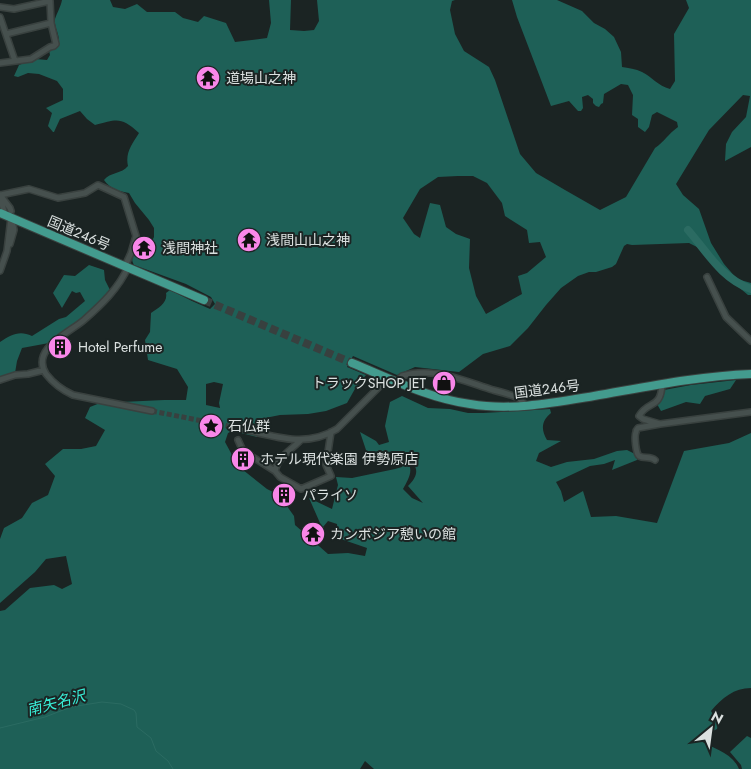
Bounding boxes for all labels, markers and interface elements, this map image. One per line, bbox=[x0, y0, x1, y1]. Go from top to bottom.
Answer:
temple icon: 道場山之神 bbox=[195, 65, 221, 91]
place label: 道場山之神 bbox=[226, 68, 296, 88]
street label: 国道246号 bbox=[45, 211, 113, 255]
temple icon: 浅間山山之神 bbox=[236, 227, 262, 253]
place label: 浅間山山之神 bbox=[266, 230, 350, 250]
temple icon: 浅間神社 bbox=[131, 235, 157, 261]
place label: 浅間神社 bbox=[162, 238, 218, 258]
building icon: Hotel Perfume bbox=[47, 334, 73, 360]
place label: Hotel Perfume bbox=[78, 337, 162, 357]
shop icon: トラックSHOP JET bbox=[431, 370, 457, 396]
place label: トラックSHOP JET bbox=[312, 373, 426, 393]
street label: 国道246号 bbox=[513, 375, 581, 403]
place icon: 石仏群 bbox=[198, 413, 224, 439]
place label: 石仏群 bbox=[228, 416, 270, 436]
building icon: ホテル現代楽園 伊勢原店 bbox=[230, 446, 256, 472]
place label: ホテル現代楽園 伊勢原店 bbox=[260, 449, 418, 469]
building icon: パライソ bbox=[271, 482, 297, 508]
place label: パライソ bbox=[302, 485, 358, 505]
temple icon: カンボジア憩いの館 bbox=[300, 521, 326, 547]
place label: カンボジア憩いの館 bbox=[330, 524, 456, 544]
water label: 南矢名沢 bbox=[24, 684, 90, 721]
north arrow bbox=[686, 704, 736, 754]
text: N bbox=[708, 706, 727, 729]

